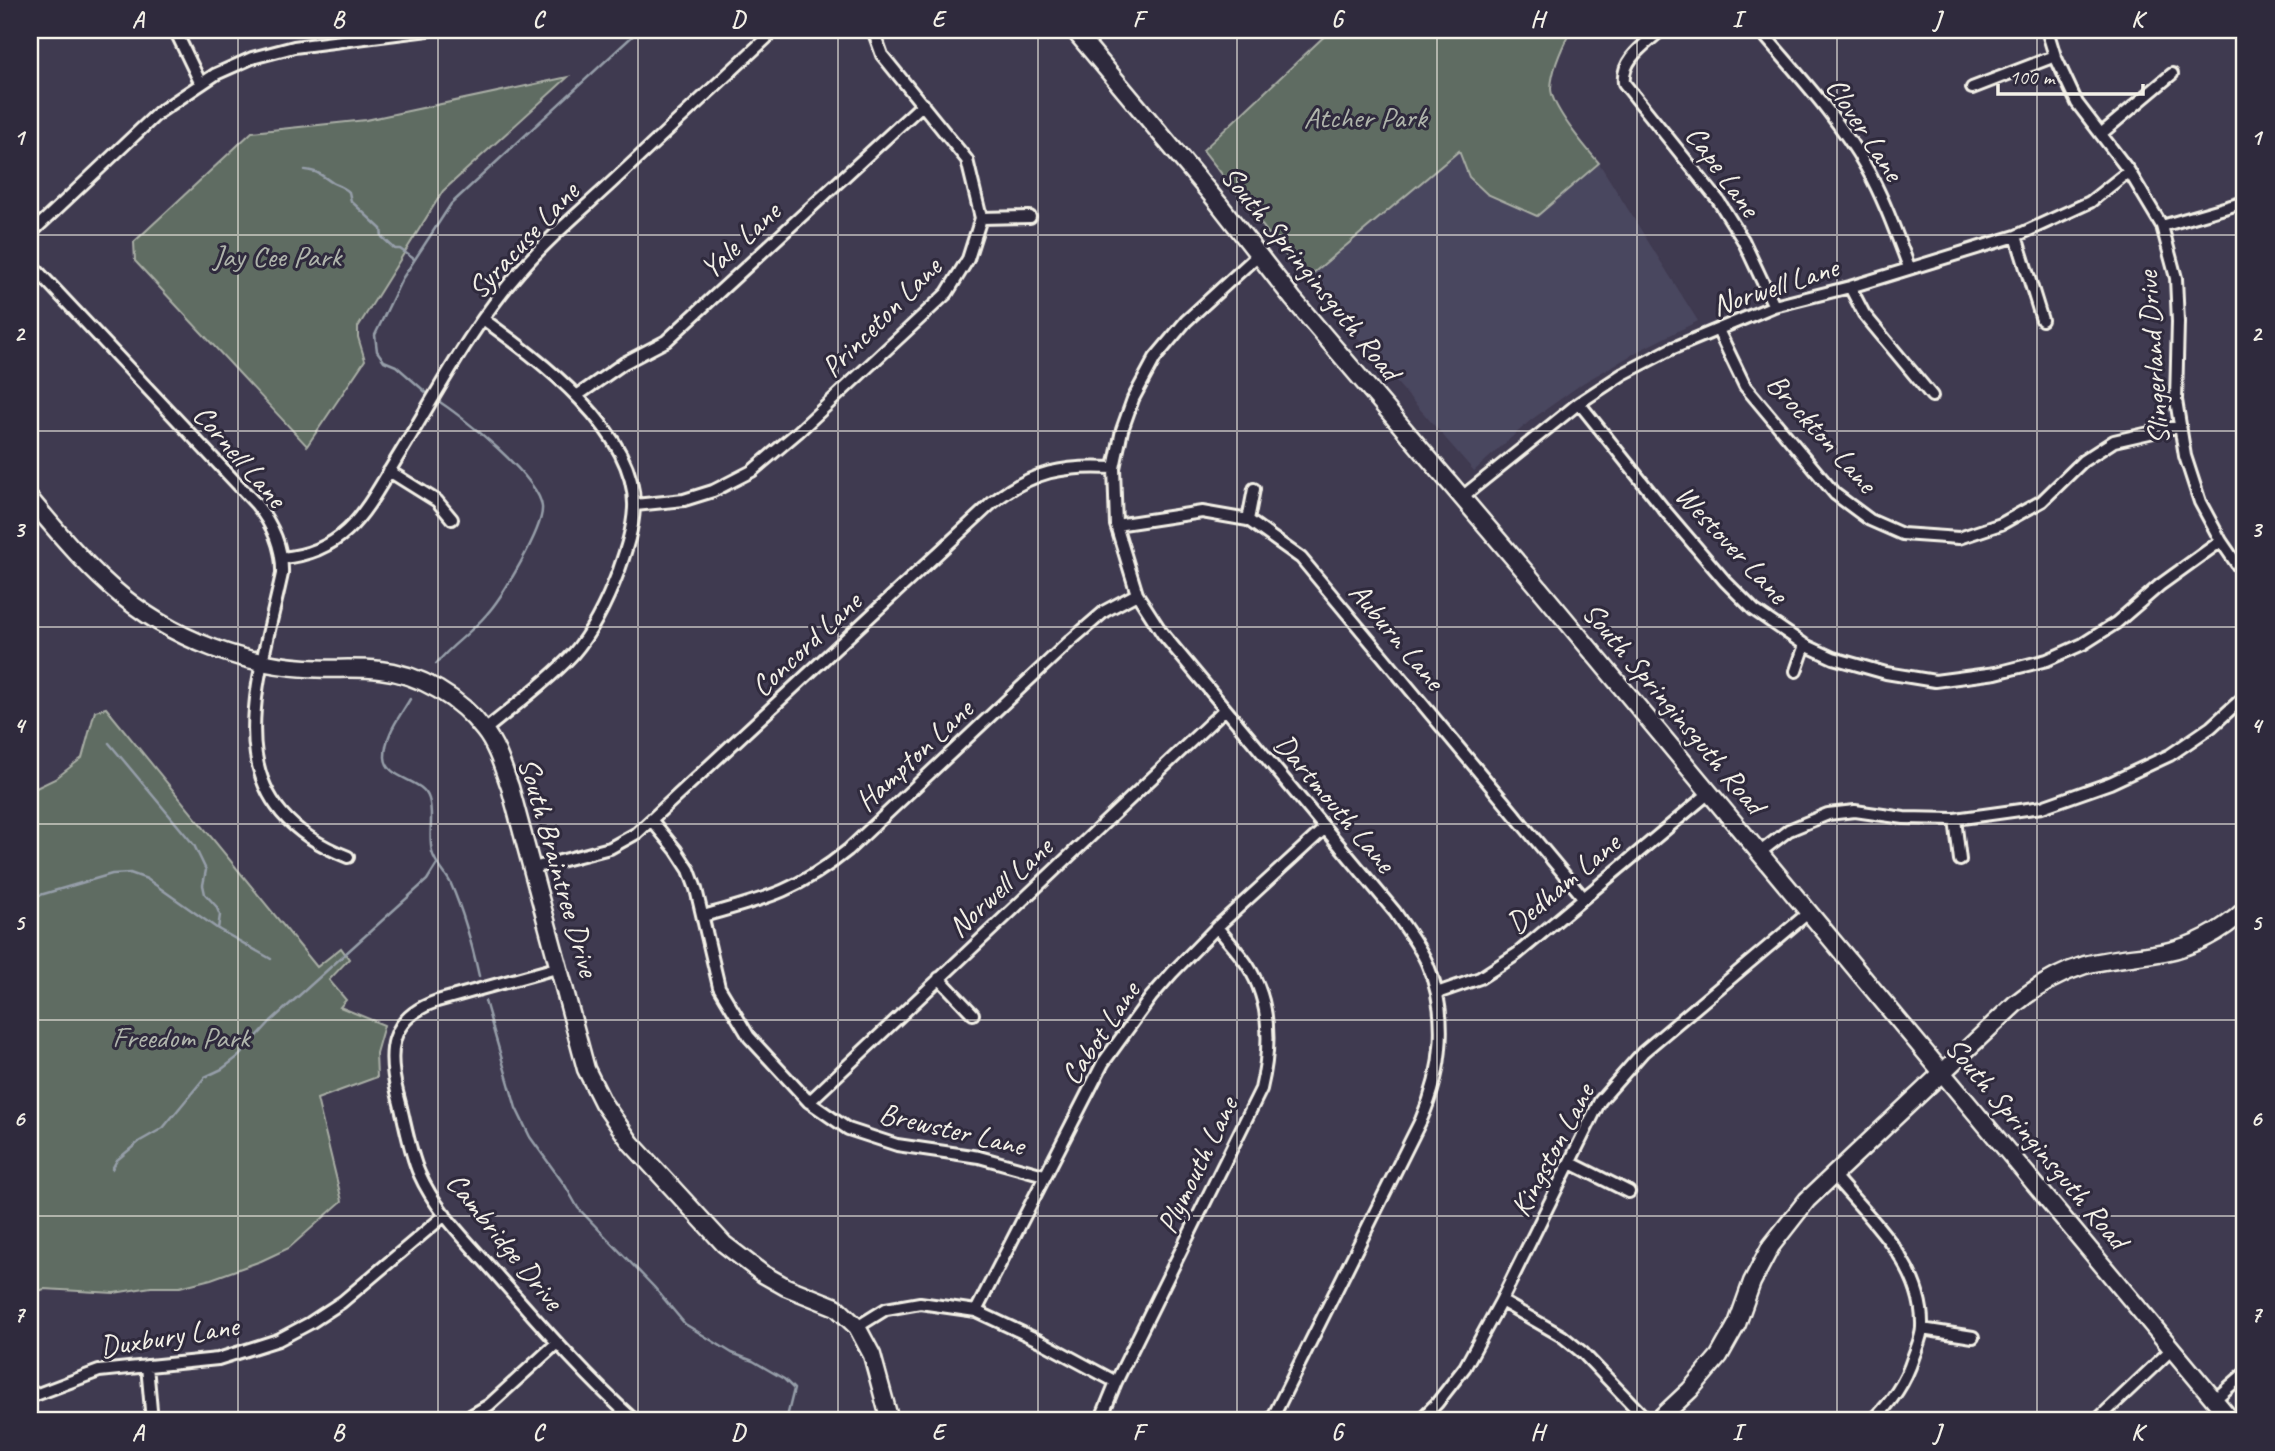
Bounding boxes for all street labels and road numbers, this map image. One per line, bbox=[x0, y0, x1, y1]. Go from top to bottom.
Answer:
street label: Clover Lane bbox=[1817, 70, 1914, 190]
street label: Cape Lane bbox=[1677, 118, 1770, 226]
street label: South Springinsguth Road bbox=[1213, 158, 1412, 391]
street label: Syracuse Lane bbox=[459, 172, 589, 307]
street label: Yale Lane bbox=[692, 192, 790, 287]
street label: Princeton Lane bbox=[813, 247, 951, 385]
street label: Norwell Lane bbox=[1707, 247, 1845, 324]
street label: Slingerland Drive bbox=[2128, 268, 2178, 446]
street label: Brockton Lane bbox=[1758, 365, 1887, 502]
street label: Cornell Lane bbox=[185, 397, 297, 517]
street label: Westover Lane bbox=[1667, 476, 1798, 613]
street label: Auburn Lane bbox=[1341, 574, 1455, 700]
street label: Concord Lane bbox=[743, 582, 871, 705]
street label: South Springinsguth Road bbox=[1574, 594, 1777, 825]
street label: Hampton Lane bbox=[847, 689, 983, 819]
street label: Dartmouth Lane bbox=[1266, 726, 1406, 882]
street label: South Braintree Drive bbox=[510, 753, 609, 983]
street label: Dedham Lane bbox=[1498, 823, 1629, 942]
street label: Norwell Lane bbox=[939, 827, 1062, 945]
street label: Cabot Lane bbox=[1052, 972, 1150, 1092]
street label: South Springinsguth Road bbox=[1937, 1029, 2140, 1260]
street label: Kingston Lane bbox=[1501, 1075, 1604, 1223]
street label: Plymouth Lane bbox=[1148, 1089, 1247, 1239]
street label: Brewster Lane bbox=[876, 1094, 1031, 1165]
street label: Cambridge Drive bbox=[438, 1164, 574, 1319]
street label: Duxbury Lane bbox=[97, 1306, 243, 1366]

